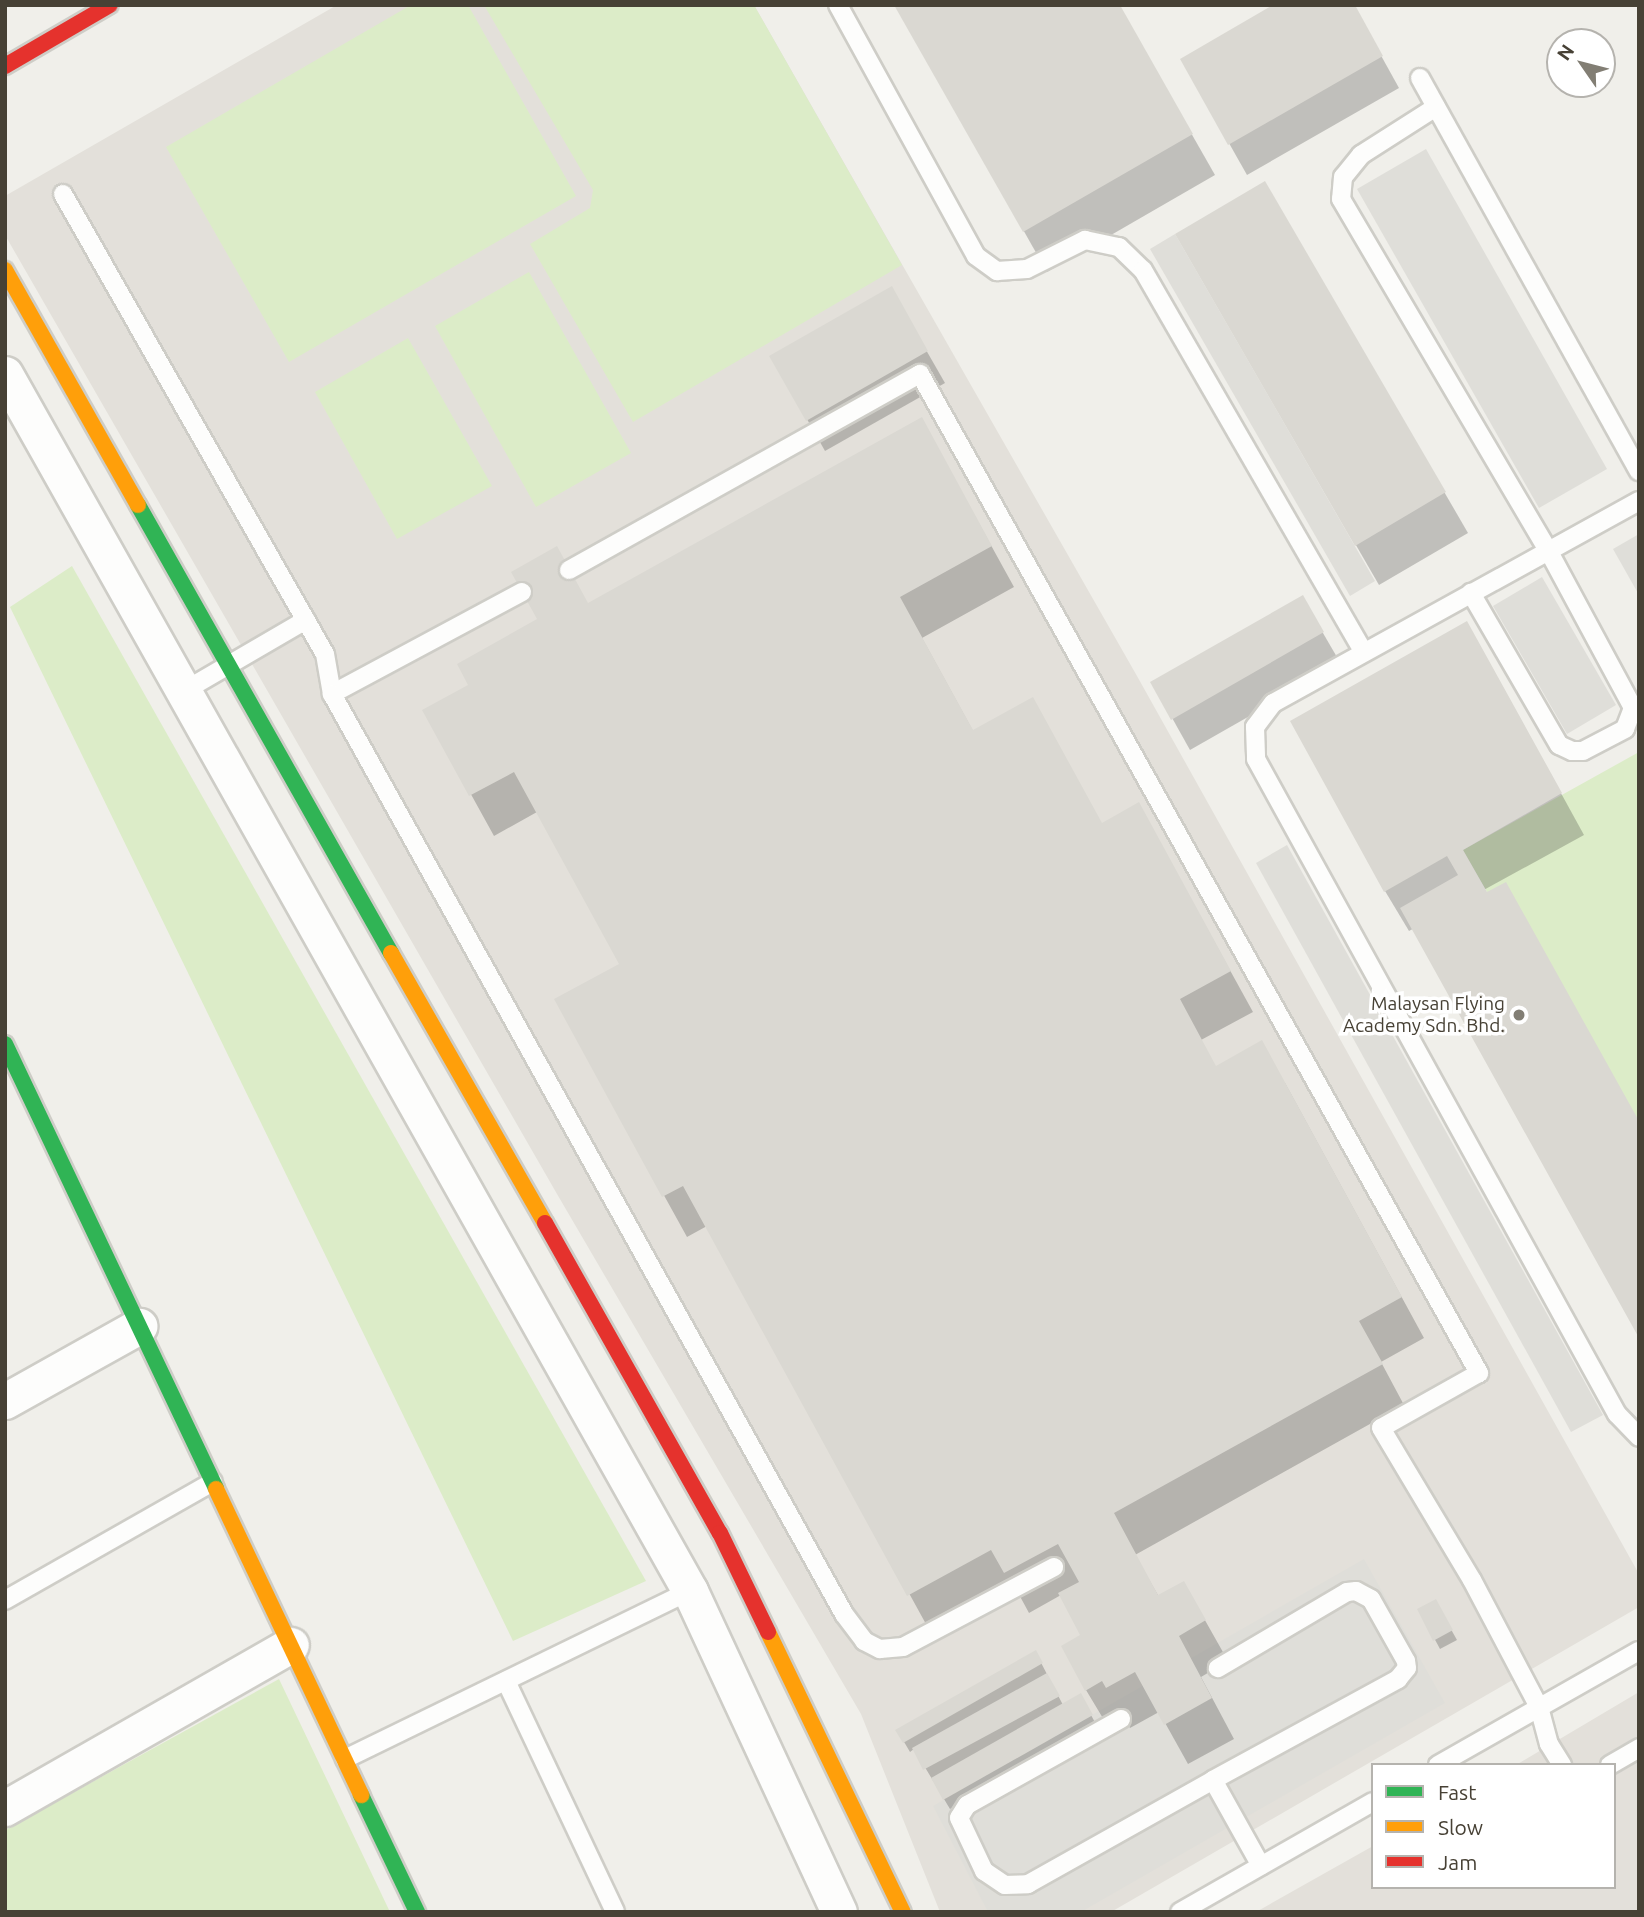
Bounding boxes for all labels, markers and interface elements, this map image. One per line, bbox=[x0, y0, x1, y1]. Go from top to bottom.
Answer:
north arrow bbox=[1546, 28, 1616, 98]
text: N bbox=[1552, 40, 1579, 64]
place label: Malaysan Flying Academy Sdn. Bhd. bbox=[1343, 993, 1505, 1037]
marker: Malaysan Flying Academy Sdn. Bhd. bbox=[1511, 1007, 1527, 1023]
legend bbox=[1371, 1763, 1616, 1889]
text: Fast bbox=[1438, 1780, 1476, 1804]
text: Slow bbox=[1438, 1815, 1483, 1839]
text: Jam bbox=[1438, 1850, 1477, 1874]

